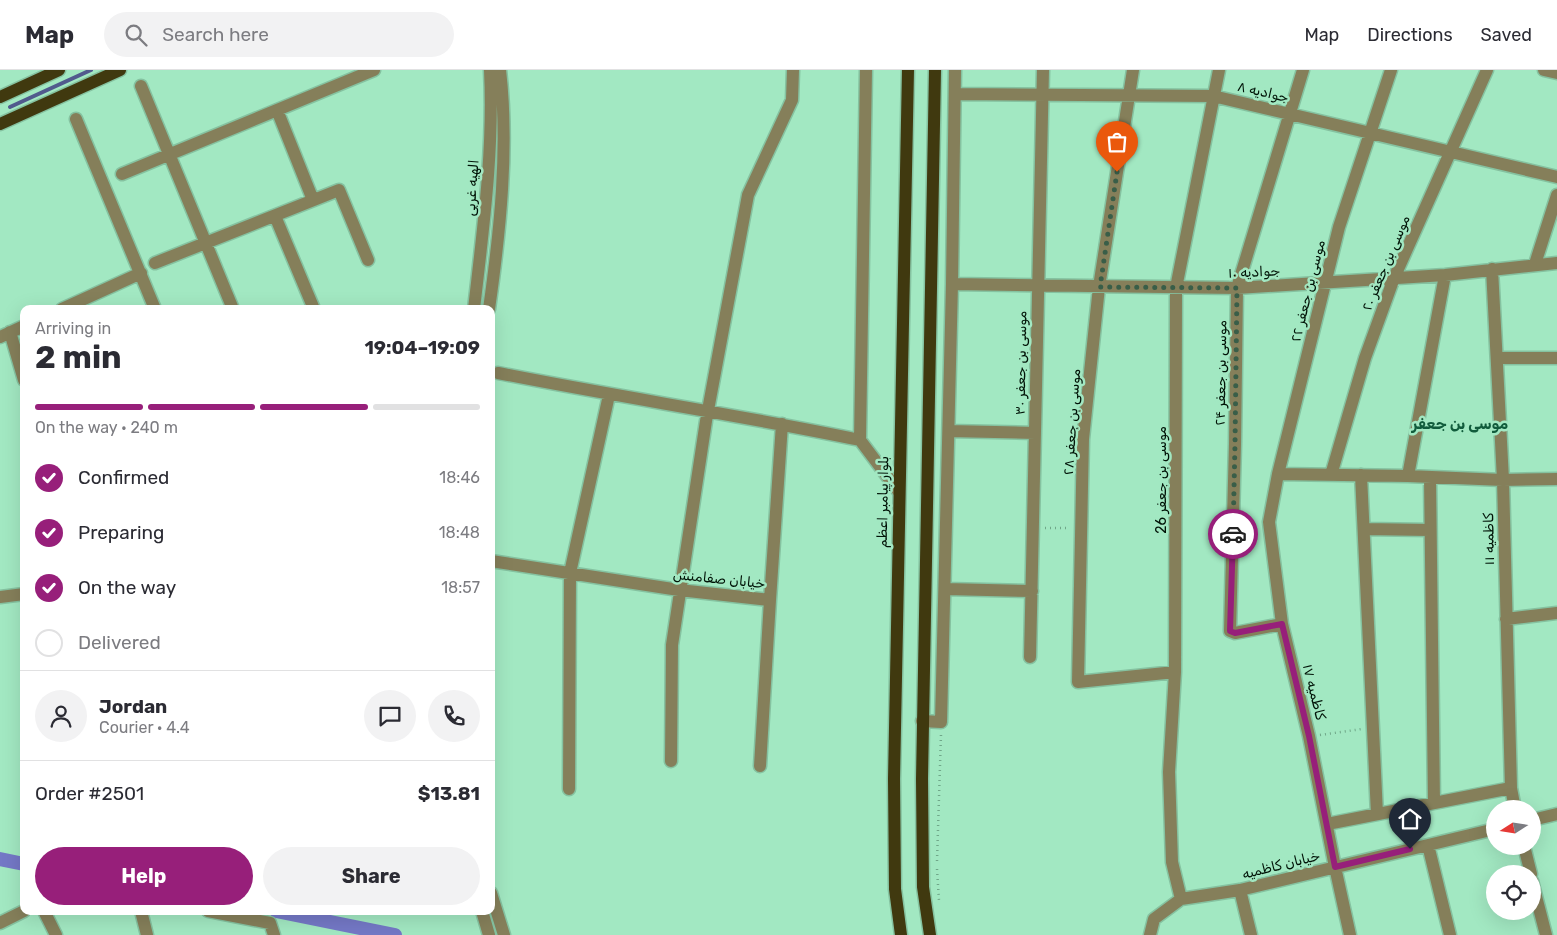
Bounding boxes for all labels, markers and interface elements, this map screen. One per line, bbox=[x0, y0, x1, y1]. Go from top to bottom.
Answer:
search box bbox=[104, 12, 454, 57]
text: Map bbox=[25, 21, 74, 49]
icon: search bbox=[122, 21, 150, 49]
text: Search here bbox=[162, 23, 269, 46]
text: Map bbox=[1304, 24, 1339, 46]
text: Directions bbox=[1367, 24, 1453, 46]
text: Saved bbox=[1481, 24, 1532, 46]
street label: جوادیه ۸ bbox=[1236, 78, 1290, 106]
pin bbox=[1096, 121, 1138, 172]
icon: bag bbox=[1103, 128, 1131, 156]
street label: الهیه غربی bbox=[462, 159, 482, 217]
street label: موسی بن جعفر ۲۰ bbox=[1358, 212, 1414, 313]
street label: موسی بن جعفر ۲۲ bbox=[1287, 238, 1329, 344]
street label: جوادیه ۱۰ bbox=[1228, 262, 1281, 282]
street label: موسی بن جعفر ۳۰ bbox=[1012, 310, 1030, 415]
text: Arriving in bbox=[35, 319, 111, 338]
street label: موسی بن جعفر ۲۴ bbox=[1212, 320, 1230, 426]
text: 19:04–19:09 bbox=[364, 336, 480, 359]
text: 2 min bbox=[35, 338, 122, 376]
street label: موسی بن جعفر ۲۸ bbox=[1060, 368, 1084, 476]
district label: موسی بن جعفر bbox=[1411, 415, 1509, 433]
text: On the way · 240 m bbox=[35, 418, 178, 437]
street label: موسی بن جعفر 26 bbox=[1153, 426, 1170, 534]
street label: بلوار پیامبر اعظم bbox=[874, 456, 893, 548]
icon: check bbox=[35, 464, 63, 492]
text: Confirmed bbox=[78, 466, 169, 489]
text: 18:46 bbox=[439, 468, 480, 487]
courier bbox=[1208, 509, 1258, 559]
street label: کاظمیه ۱۱ bbox=[1480, 512, 1498, 565]
icon: check bbox=[35, 519, 63, 547]
icon: car bbox=[1219, 520, 1247, 548]
text: Preparing bbox=[78, 521, 164, 544]
text: 18:48 bbox=[439, 523, 480, 542]
street label: خیابان صفامنش bbox=[672, 566, 766, 592]
icon: check bbox=[35, 574, 63, 602]
text: On the way bbox=[78, 576, 176, 599]
text: 18:57 bbox=[441, 578, 480, 597]
text: Delivered bbox=[78, 631, 161, 654]
street label: کاظمیه ۱۷ bbox=[1299, 662, 1329, 722]
button: person bbox=[35, 690, 87, 742]
button: chat bbox=[364, 690, 416, 742]
button: phone bbox=[428, 690, 480, 742]
text: Jordan bbox=[99, 695, 167, 718]
text: Courier · 4.4 bbox=[99, 718, 190, 737]
text: Order #2501 bbox=[35, 782, 144, 805]
text: $13.81 bbox=[418, 782, 480, 805]
pin bbox=[1389, 798, 1431, 849]
north arrow bbox=[1486, 800, 1541, 855]
map controls bbox=[1486, 800, 1541, 920]
icon: home bbox=[1396, 805, 1424, 833]
button: Help bbox=[35, 847, 253, 905]
button: Share bbox=[263, 847, 480, 905]
street label: خیابان کاظمیه bbox=[1240, 847, 1322, 883]
button: locate bbox=[1486, 865, 1541, 920]

